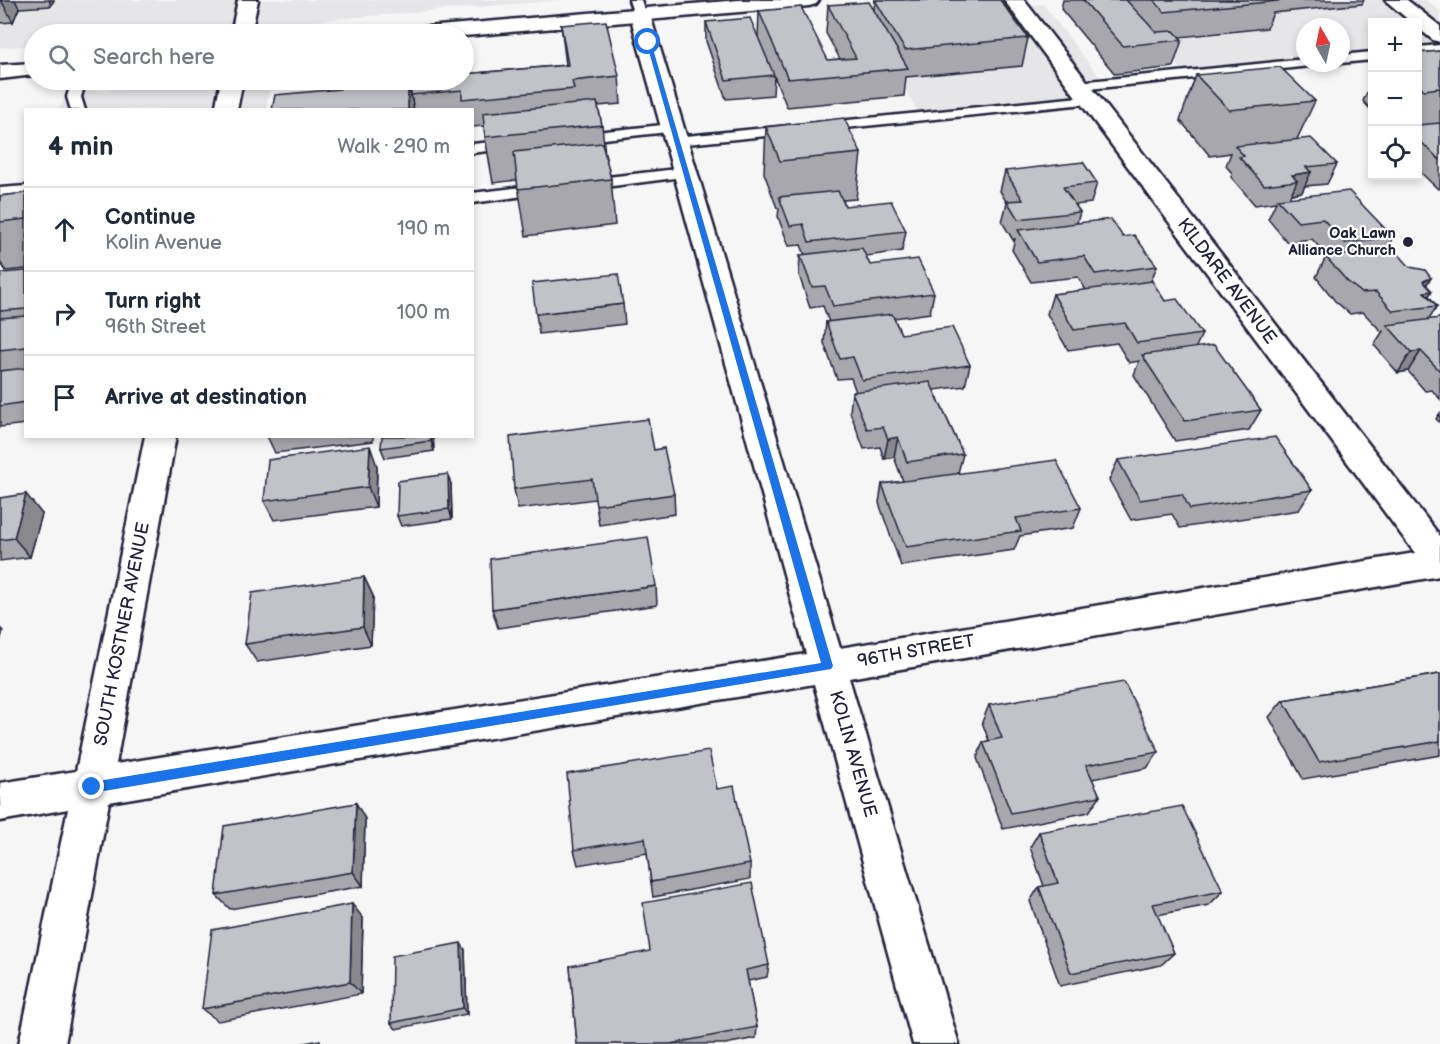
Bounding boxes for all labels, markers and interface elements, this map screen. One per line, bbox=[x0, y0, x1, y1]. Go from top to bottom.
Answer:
north arrow bbox=[1296, 18, 1350, 72]
map controls bbox=[1368, 18, 1422, 180]
button: + bbox=[1368, 18, 1422, 72]
search box bbox=[24, 24, 474, 90]
route start bbox=[634, 28, 660, 54]
icon: search bbox=[45, 41, 78, 74]
text: Search here bbox=[93, 44, 215, 71]
button: − bbox=[1368, 72, 1422, 126]
button: locate bbox=[1368, 126, 1422, 180]
text: 4 min bbox=[48, 132, 113, 163]
text: Walk · 290 m bbox=[337, 135, 450, 159]
text: Continue bbox=[105, 204, 195, 231]
icon: ahead bbox=[48, 213, 81, 246]
street label: KILDARE AVENUE bbox=[1173, 214, 1281, 348]
text: 190 m bbox=[397, 217, 450, 241]
place label: Oak Lawn Alliance Church bbox=[1288, 224, 1396, 260]
text: Kolin Avenue bbox=[105, 231, 222, 255]
marker: Oak Lawn Alliance Church bbox=[1401, 235, 1415, 249]
text: Turn right bbox=[105, 288, 201, 315]
icon: right bbox=[48, 297, 81, 330]
text: 100 m bbox=[397, 301, 450, 325]
text: 96th Street bbox=[105, 315, 206, 339]
icon: arrive bbox=[48, 381, 81, 414]
text: Arrive at destination bbox=[105, 384, 307, 411]
street label: SOUTH KOSTNER AVENUE bbox=[90, 520, 154, 747]
street label: 96TH STREET bbox=[856, 630, 976, 672]
street label: KOLIN AVENUE bbox=[825, 688, 881, 820]
route end bbox=[78, 773, 104, 799]

